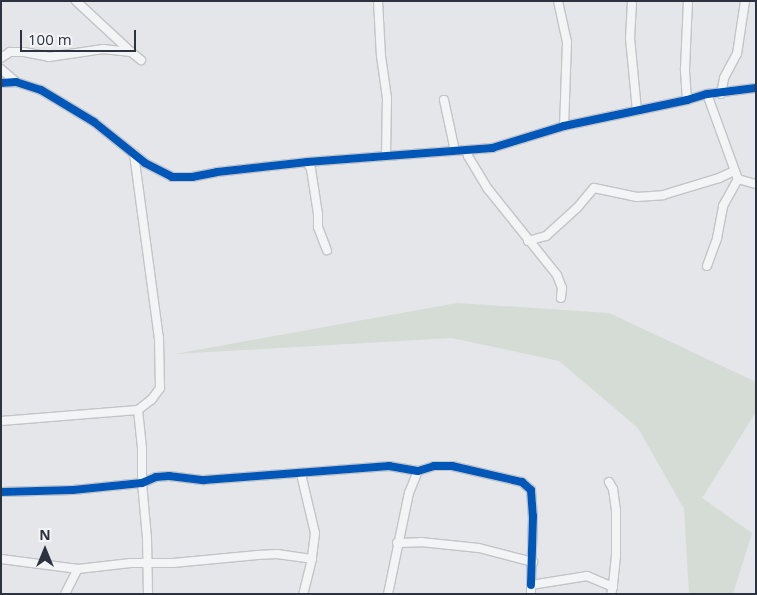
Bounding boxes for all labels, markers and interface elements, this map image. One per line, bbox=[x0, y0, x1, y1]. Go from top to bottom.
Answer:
scale bar bbox=[22, 20, 139, 52]
text: 100 m bbox=[28, 29, 72, 49]
north arrow bbox=[20, 525, 70, 575]
text: N bbox=[39, 525, 51, 544]

